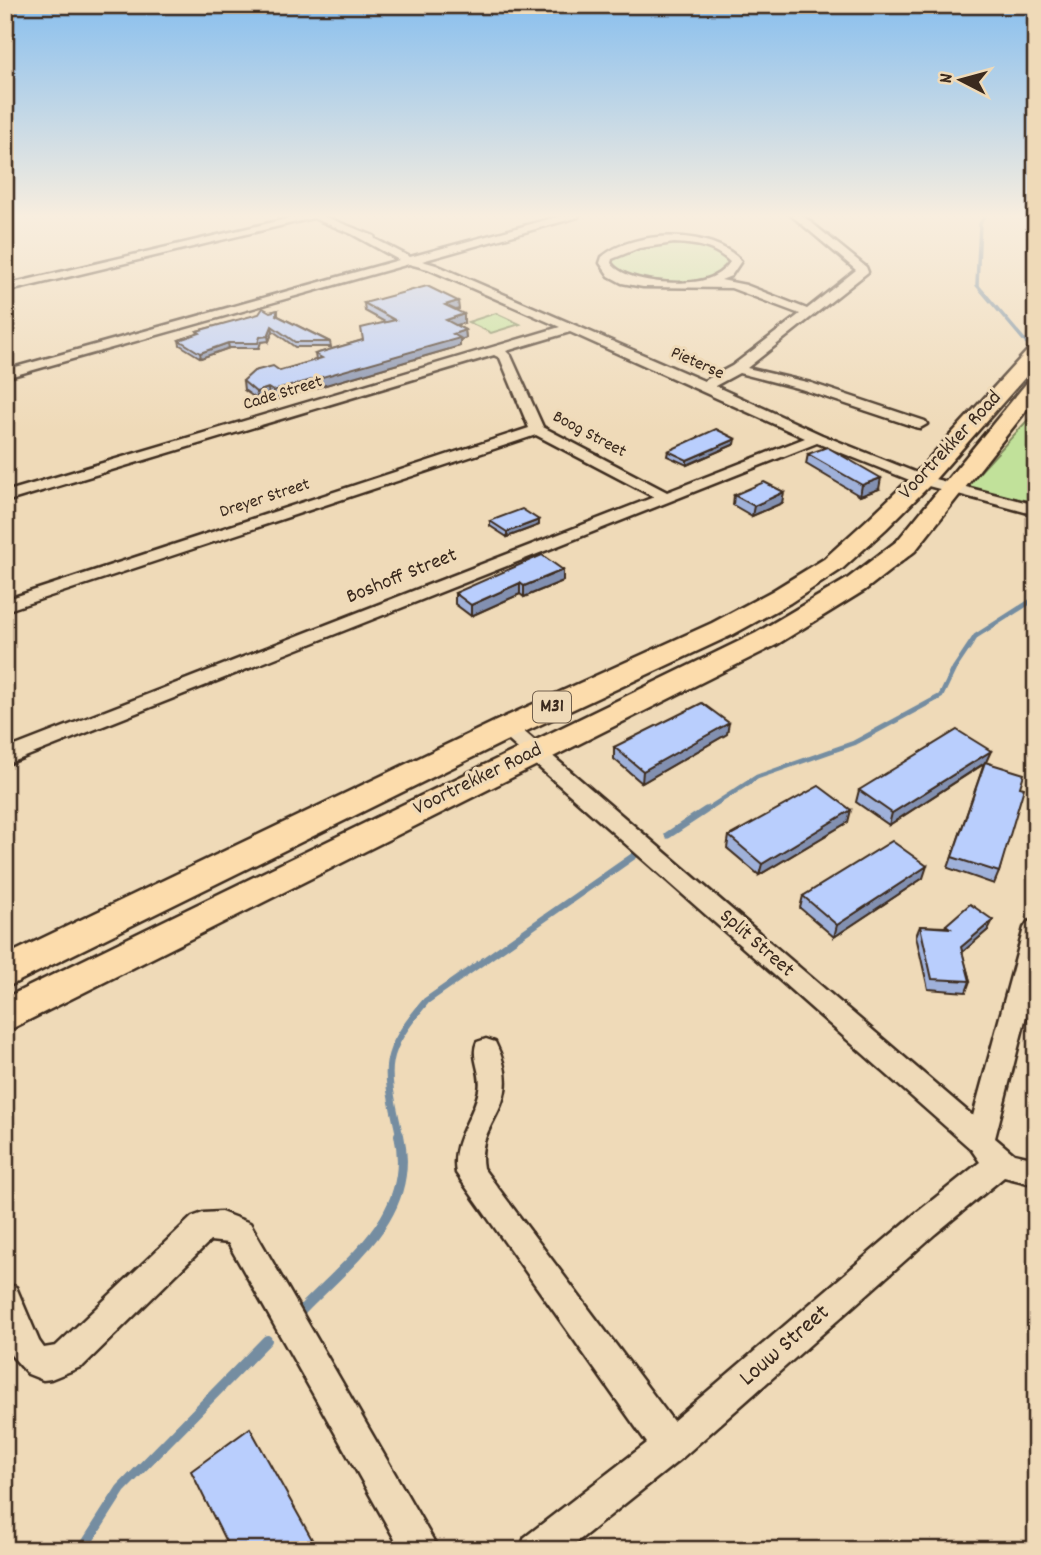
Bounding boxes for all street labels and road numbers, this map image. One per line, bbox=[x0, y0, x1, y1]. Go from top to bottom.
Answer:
street label: Pieterse bbox=[666, 341, 728, 387]
street label: Cade Street bbox=[240, 370, 326, 418]
street label: Voortrekker Road bbox=[892, 385, 1010, 507]
street label: Boog Street bbox=[548, 405, 631, 465]
street label: Dreyer Street bbox=[217, 473, 314, 525]
street label: Boshoff Street bbox=[342, 541, 462, 613]
road number: M31 bbox=[533, 692, 571, 722]
street label: Voortrekker Road bbox=[409, 736, 547, 824]
street label: Split Street bbox=[712, 903, 801, 985]
street label: Louw Street bbox=[732, 1297, 838, 1395]

